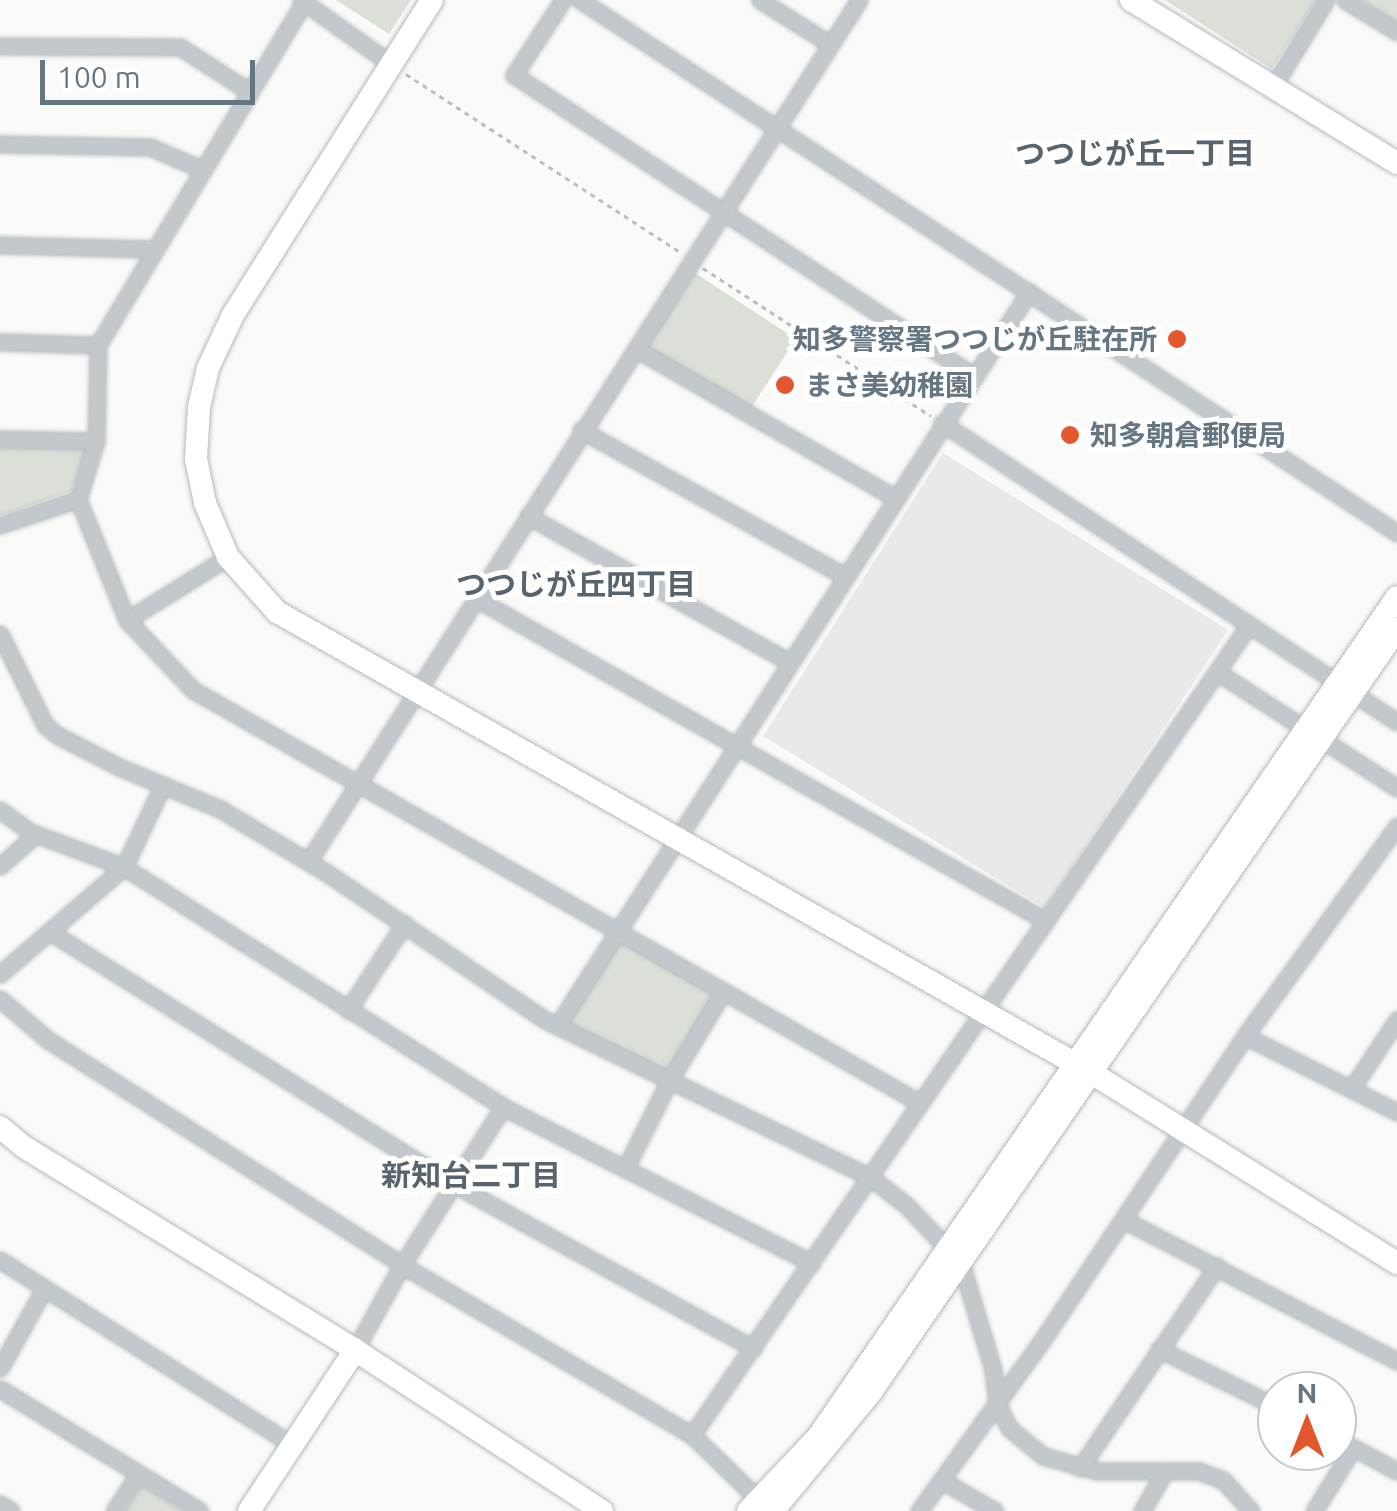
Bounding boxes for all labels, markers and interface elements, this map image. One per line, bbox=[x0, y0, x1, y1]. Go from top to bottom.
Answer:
scale bar bbox=[45, 40, 260, 102]
text: 100 m bbox=[57, 60, 141, 94]
district label: つつじが丘一丁目 bbox=[1015, 135, 1255, 171]
place label: 知多警察署つつじが丘駐在所 bbox=[793, 322, 1157, 356]
marker: 知多警察署つつじが丘駐在所 bbox=[1166, 328, 1188, 350]
place label: まさ美幼稚園 bbox=[805, 368, 973, 402]
marker: まさ美幼稚園 bbox=[774, 374, 796, 396]
place label: 知多朝倉郵便局 bbox=[1090, 418, 1286, 452]
marker: 知多朝倉郵便局 bbox=[1059, 424, 1081, 446]
district label: つつじが丘四丁目 bbox=[456, 566, 696, 602]
district label: 新知台二丁目 bbox=[381, 1157, 561, 1193]
north arrow bbox=[1257, 1371, 1357, 1471]
text: N bbox=[1297, 1377, 1317, 1408]

